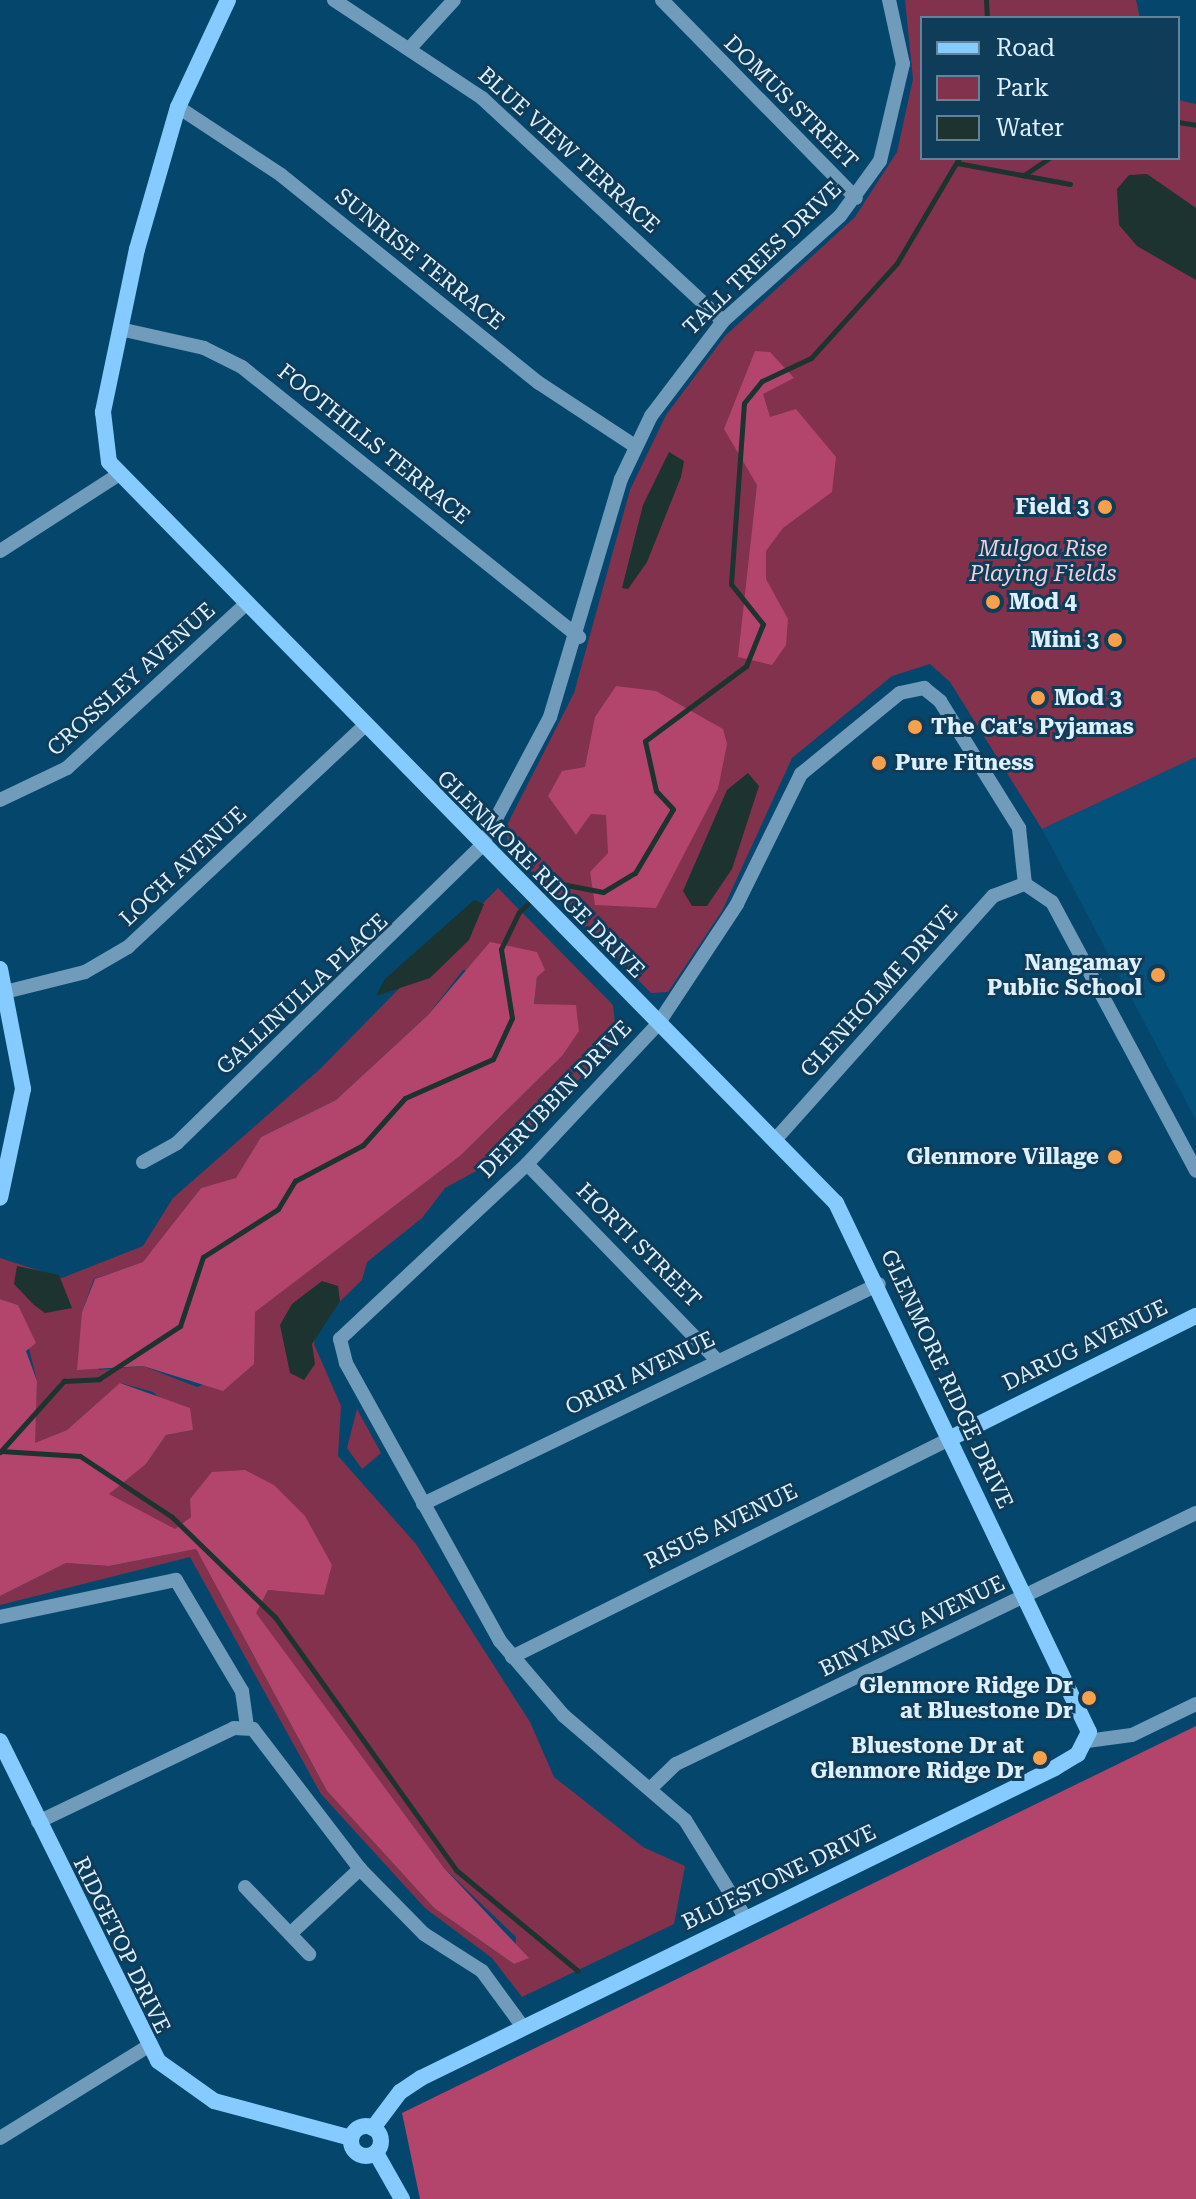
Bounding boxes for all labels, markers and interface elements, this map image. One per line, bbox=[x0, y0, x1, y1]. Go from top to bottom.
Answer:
legend bbox=[920, 16, 1180, 160]
street label: DOMUS STREET bbox=[719, 30, 863, 174]
text: Road bbox=[996, 34, 1055, 62]
street label: BLUE VIEW TERRACE bbox=[473, 61, 665, 239]
text: Park bbox=[996, 74, 1049, 102]
text: Water bbox=[996, 114, 1064, 142]
street label: TALL TREES DRIVE bbox=[677, 176, 847, 340]
street label: SUNRISE TERRACE bbox=[330, 183, 510, 335]
street label: FOOTHILLS TERRACE bbox=[273, 358, 475, 530]
place label: Field 3 bbox=[1015, 494, 1089, 520]
marker: Field 3 bbox=[1096, 498, 1114, 516]
park label: Mulgoa Rise Playing Fields bbox=[970, 535, 1116, 586]
place label: Mod 4 bbox=[1009, 589, 1077, 615]
marker: Mod 4 bbox=[984, 593, 1002, 611]
street label: CROSSLEY AVENUE bbox=[42, 597, 220, 761]
place label: Mini 3 bbox=[1030, 627, 1099, 653]
marker: Mini 3 bbox=[1106, 631, 1124, 649]
place label: Mod 3 bbox=[1054, 685, 1122, 711]
marker: Mod 3 bbox=[1029, 689, 1047, 707]
place label: The Cat's Pyjamas bbox=[931, 714, 1134, 740]
marker: The Cat's Pyjamas bbox=[906, 718, 924, 736]
place label: Pure Fitness bbox=[895, 750, 1034, 776]
marker: Pure Fitness bbox=[870, 754, 888, 772]
street label: GLENMORE RIDGE DRIVE bbox=[432, 765, 650, 983]
street label: LOCH AVENUE bbox=[114, 801, 252, 931]
street label: GLENHOLME DRIVE bbox=[795, 900, 963, 1082]
street label: GALLINULLA PLACE bbox=[211, 908, 393, 1080]
place label: Nangamay Public School bbox=[987, 949, 1142, 1000]
marker: Nangamay Public School bbox=[1149, 966, 1167, 984]
street label: DEERUBBIN DRIVE bbox=[473, 1015, 637, 1183]
place label: Glenmore Village bbox=[906, 1144, 1099, 1170]
marker: Glenmore Village bbox=[1106, 1148, 1124, 1166]
street label: HORTI STREET bbox=[571, 1177, 707, 1313]
street label: GLENMORE RIDGE DRIVE bbox=[875, 1245, 1019, 1513]
street label: DARUG AVENUE bbox=[998, 1294, 1172, 1396]
street label: ORIRI AVENUE bbox=[561, 1325, 719, 1421]
street label: RISUS AVENUE bbox=[640, 1478, 802, 1574]
street label: BINYANG AVENUE bbox=[815, 1570, 1009, 1682]
place label: Glenmore Ridge Dr at Bluestone Dr bbox=[859, 1672, 1073, 1724]
marker: Glenmore Ridge Dr at Bluestone Dr bbox=[1080, 1689, 1098, 1707]
place label: Bluestone Dr at Glenmore Ridge Dr bbox=[810, 1732, 1024, 1784]
marker: Bluestone Dr at Glenmore Ridge Dr bbox=[1031, 1749, 1049, 1767]
street label: BLUESTONE DRIVE bbox=[678, 1819, 880, 1935]
street label: RIDGETOP DRIVE bbox=[68, 1852, 176, 2038]

